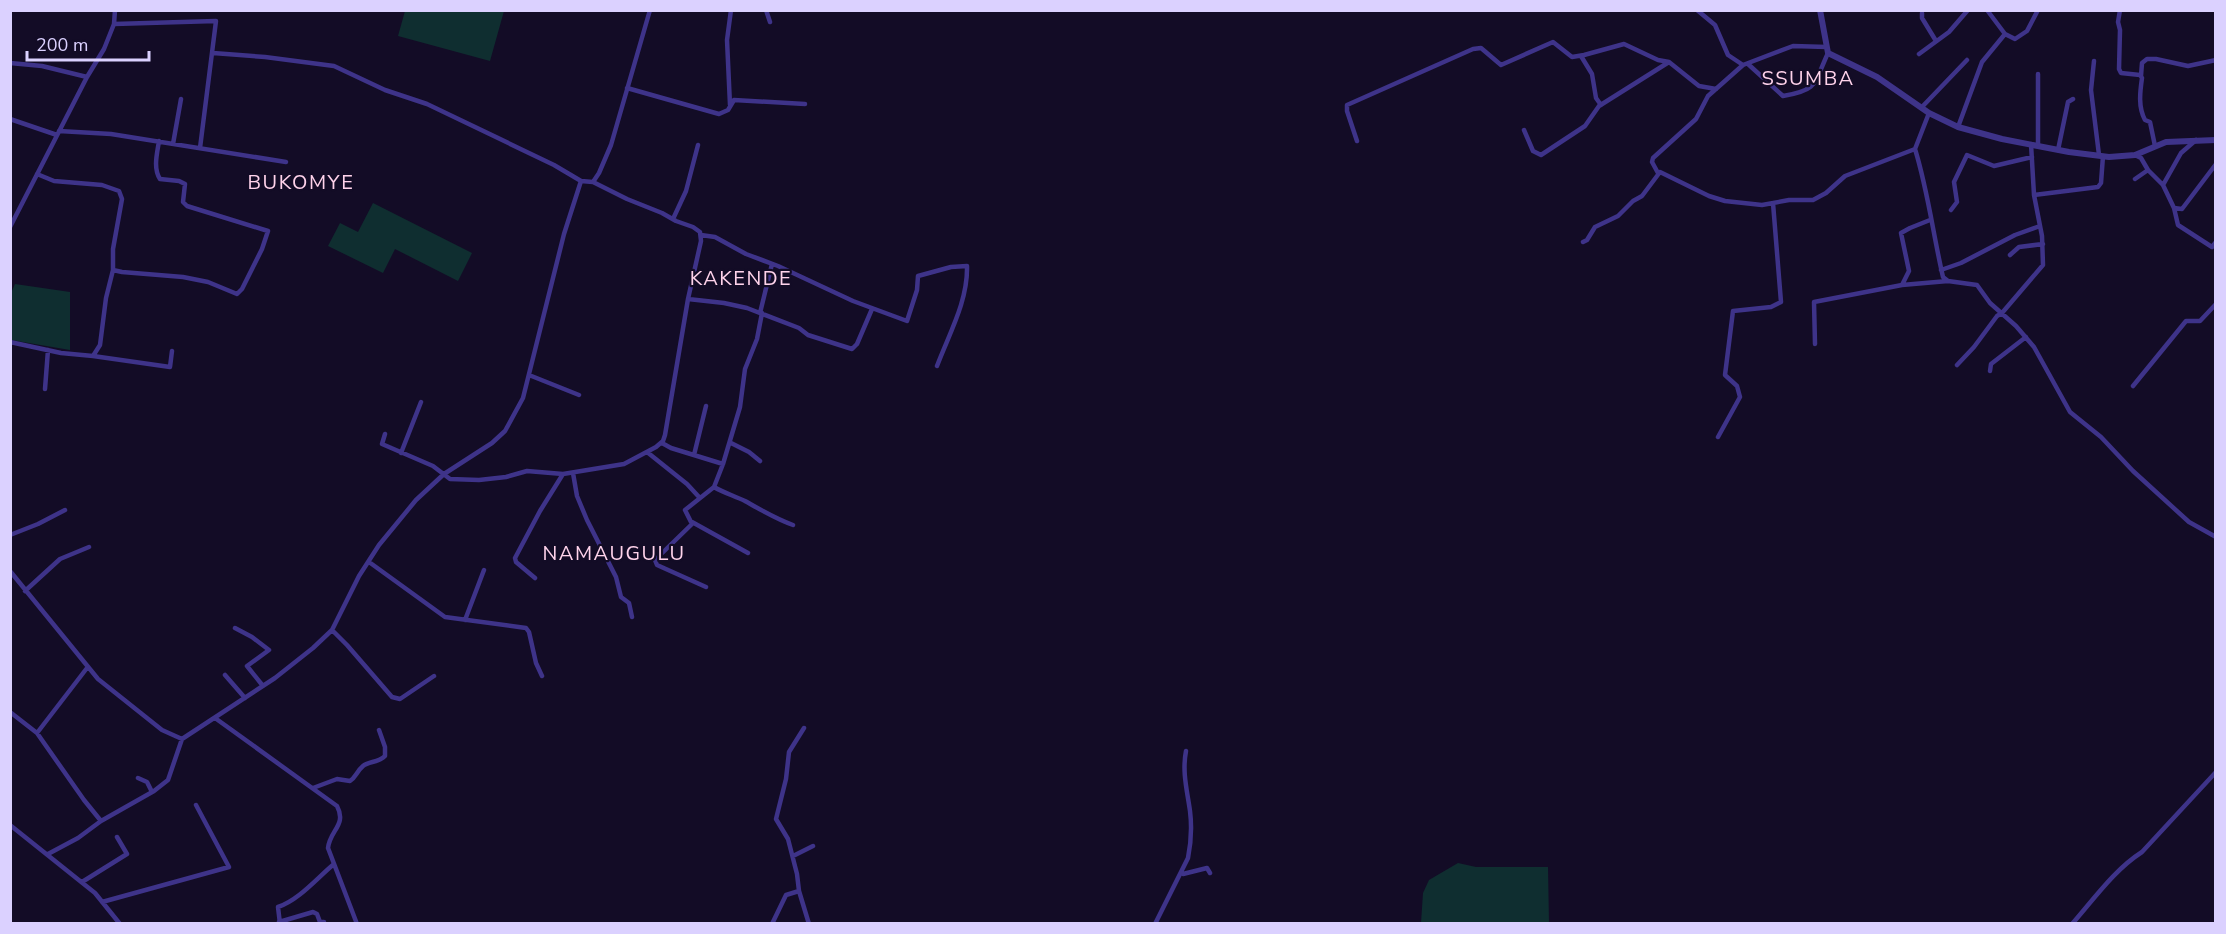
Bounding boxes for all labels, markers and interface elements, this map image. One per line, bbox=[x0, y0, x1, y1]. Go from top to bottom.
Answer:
scale bar bbox=[27, 24, 148, 62]
text: 200 m bbox=[36, 33, 88, 57]
district label: SSUMBA bbox=[1761, 65, 1855, 92]
district label: BUKOMYE bbox=[248, 169, 354, 196]
district label: KAKENDE bbox=[690, 265, 792, 292]
district label: NAMAUGULU bbox=[543, 540, 686, 567]

